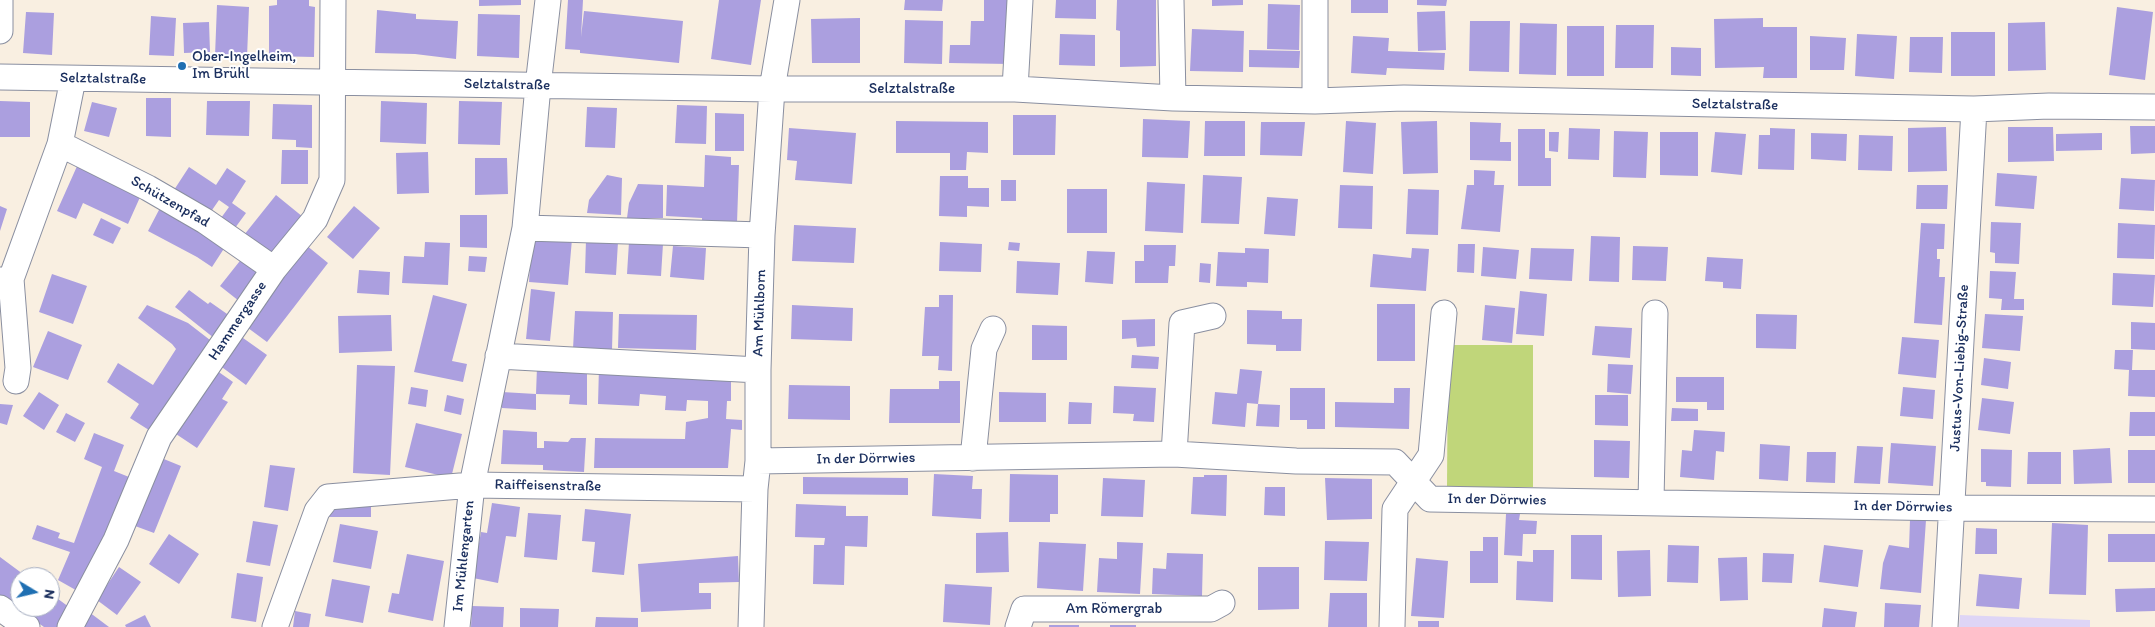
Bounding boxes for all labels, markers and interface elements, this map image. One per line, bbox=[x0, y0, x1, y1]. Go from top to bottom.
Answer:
place label: Ober-Ingelheim, Im Brühl bbox=[192, 48, 296, 83]
marker: Ober-Ingelheim, Im Brühl bbox=[176, 60, 188, 72]
street label: Selztalstraße bbox=[60, 69, 146, 89]
street label: Selztalstraße bbox=[464, 75, 550, 95]
street label: Selztalstraße bbox=[869, 80, 955, 98]
street label: Selztalstraße bbox=[1692, 95, 1778, 115]
street label: Schützenpfad bbox=[127, 172, 213, 232]
street label: Am Mühlborn bbox=[749, 269, 771, 357]
street label: Hammergasse bbox=[205, 278, 271, 364]
street label: Justus-Von-Liebig-Straße bbox=[1947, 284, 1973, 452]
street label: In der Dörrwies bbox=[816, 449, 916, 469]
street label: Raiffeisenstraße bbox=[495, 476, 601, 496]
street label: In der Dörrwies bbox=[1447, 490, 1547, 510]
street label: In der Dörrwies bbox=[1853, 497, 1953, 517]
street label: Im Mühlengarten bbox=[449, 500, 479, 612]
north arrow bbox=[10, 567, 60, 617]
text: N bbox=[40, 588, 58, 600]
street label: Am Römergrab bbox=[1066, 600, 1162, 618]

